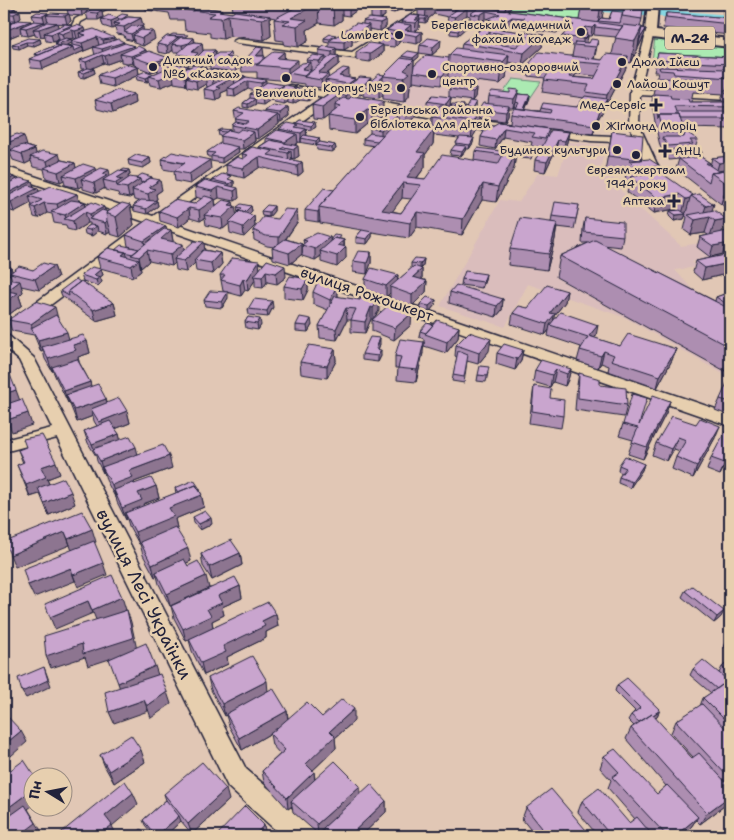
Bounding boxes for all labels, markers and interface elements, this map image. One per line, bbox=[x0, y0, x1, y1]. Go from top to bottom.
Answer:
place label: Берегівський медичний фаховий коледж bbox=[431, 17, 571, 47]
marker: Берегівський медичний фаховий коледж bbox=[575, 26, 587, 38]
road number: М-24 bbox=[665, 26, 715, 49]
place label: Lambert bbox=[341, 27, 389, 43]
marker: Lambert bbox=[393, 29, 405, 41]
place label: Дитячий садок №6 «Казка» bbox=[163, 52, 253, 82]
place label: Дюла Ійєш bbox=[632, 54, 700, 70]
marker: Дюла Ійєш bbox=[616, 56, 628, 68]
place label: Спортивно-оздоровчий центр bbox=[442, 59, 579, 89]
marker: Дитячий садок №6 «Казка» bbox=[147, 61, 159, 73]
marker: Спортивно-оздоровчий центр bbox=[426, 68, 438, 80]
marker: Benvenutti bbox=[280, 72, 292, 84]
place label: Лайош Кошут bbox=[627, 76, 711, 92]
marker: Лайош Кошут bbox=[611, 78, 623, 90]
place label: Корпус №2 bbox=[323, 80, 391, 96]
marker: Корпус №2 bbox=[395, 82, 407, 94]
place label: Benvenutti bbox=[255, 85, 317, 101]
place label: Мед-Сервіс bbox=[579, 97, 646, 113]
marker: Мед-Сервіс bbox=[650, 99, 662, 111]
place label: Берегівська районна бібліотека для дітей bbox=[370, 102, 494, 132]
marker: Берегівська районна бібліотека для дітей bbox=[354, 111, 366, 123]
place label: Жіґмонд Моріц bbox=[606, 118, 697, 134]
marker: Жіґмонд Моріц bbox=[590, 120, 602, 132]
place label: Будинок культури bbox=[500, 142, 607, 158]
place label: АНЦ bbox=[675, 143, 702, 159]
marker: Будинок культури bbox=[611, 144, 623, 156]
marker: АНЦ bbox=[659, 145, 671, 157]
marker: Євреям-жертвам 1944 року bbox=[630, 149, 642, 161]
place label: Євреям-жертвам 1944 року bbox=[587, 162, 685, 192]
place label: Аптека bbox=[623, 193, 665, 209]
marker: Аптека bbox=[668, 195, 680, 207]
street label: вулиця Рожошкерт bbox=[298, 262, 436, 326]
street label: вулиця Лесі Українки bbox=[90, 504, 198, 684]
north arrow bbox=[22, 768, 72, 818]
text: Пн bbox=[25, 779, 46, 800]

